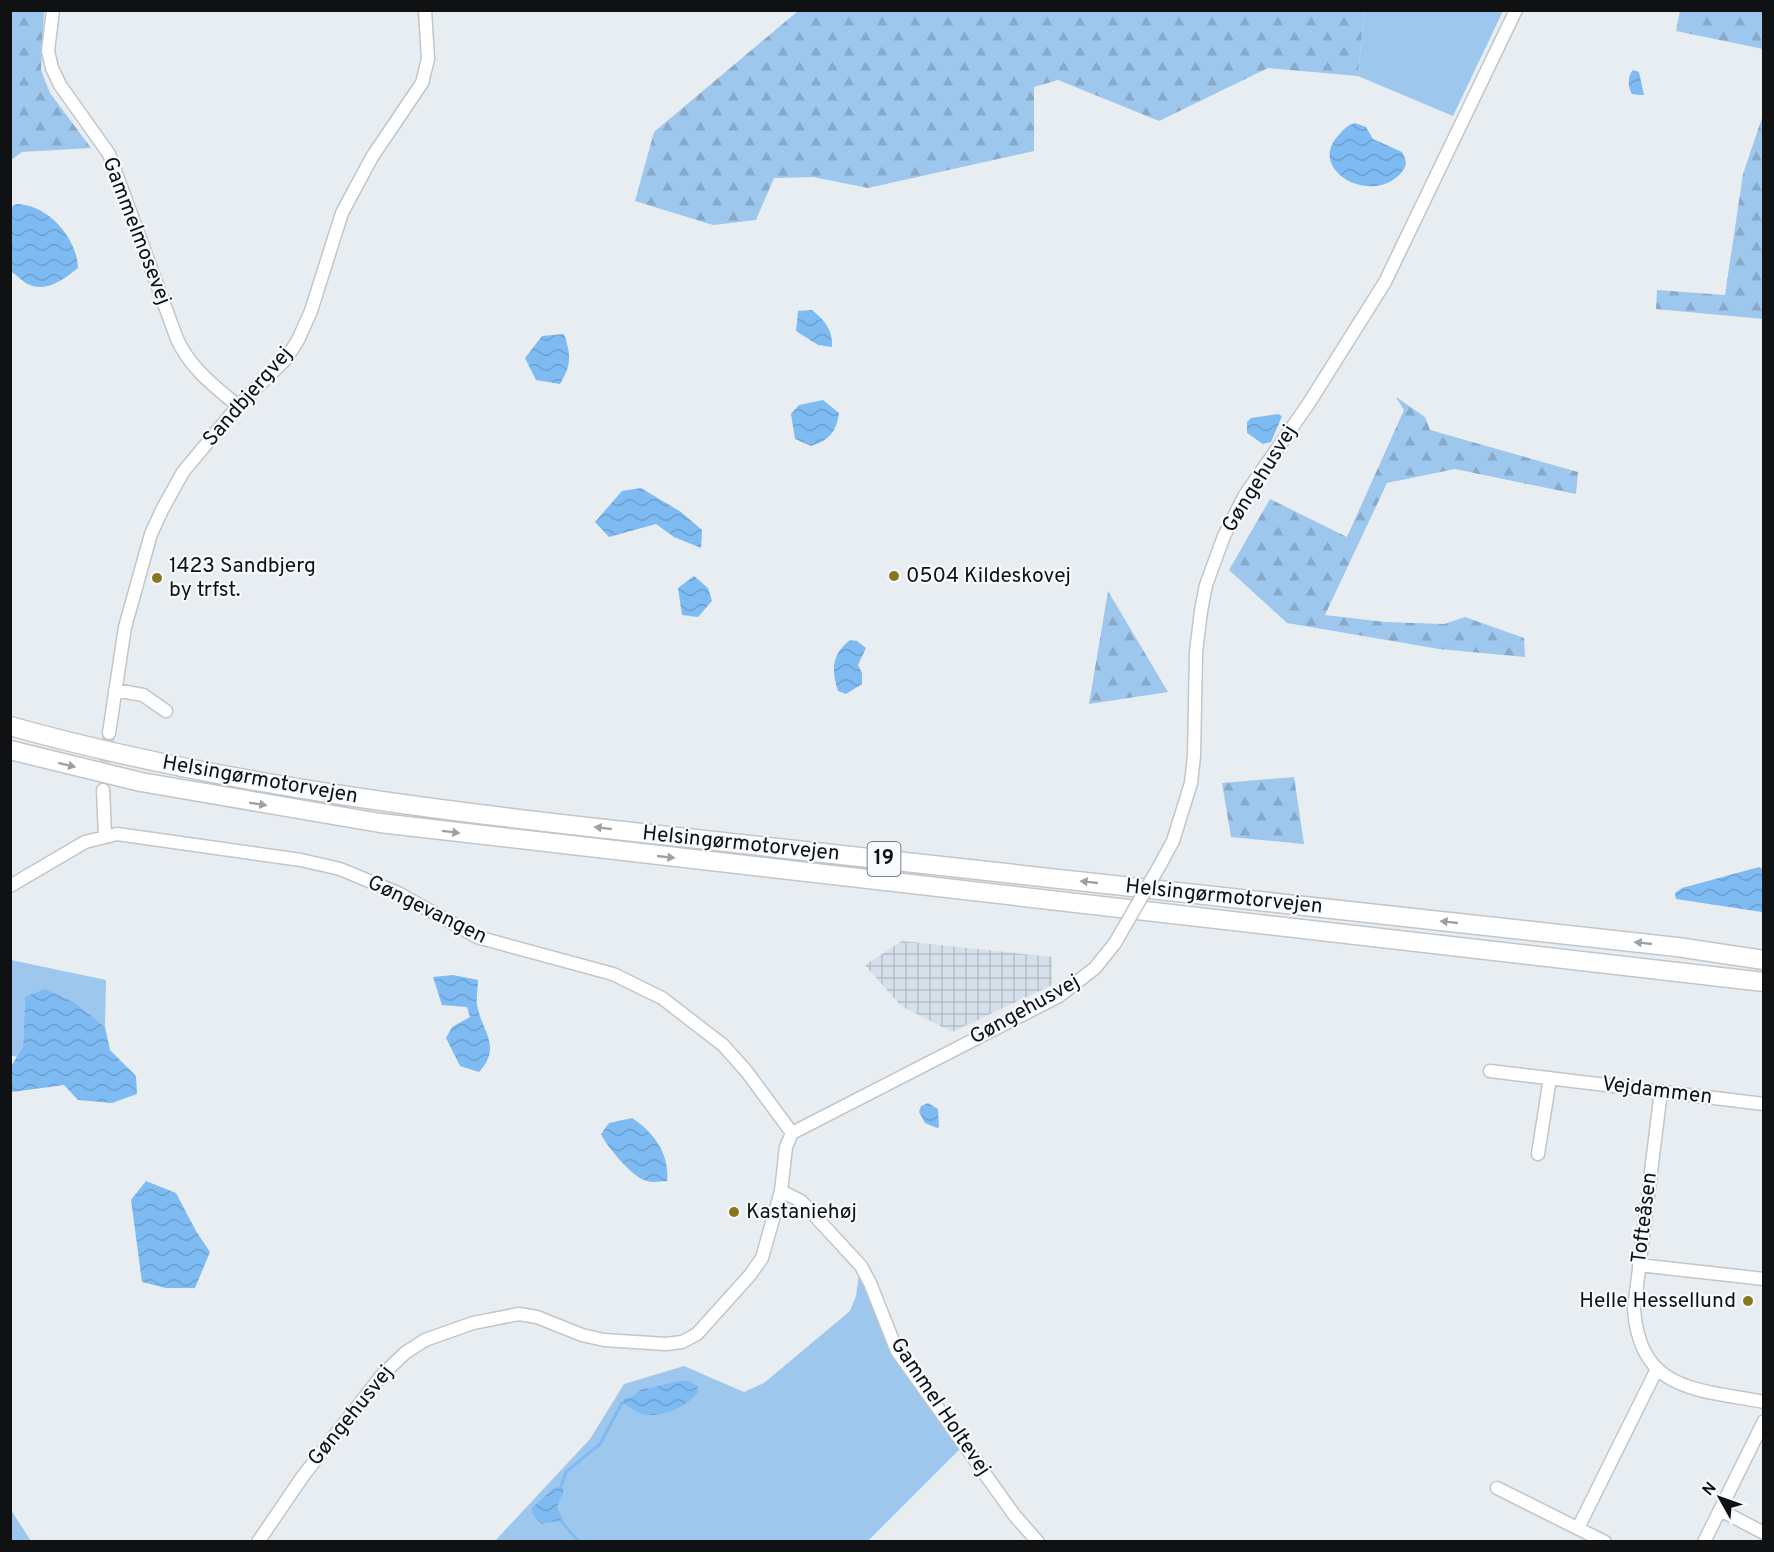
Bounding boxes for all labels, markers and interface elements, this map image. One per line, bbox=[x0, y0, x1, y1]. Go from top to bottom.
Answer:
street label: Gammelmosevej bbox=[95, 153, 177, 309]
street label: Sandbjergvej bbox=[197, 342, 299, 452]
street label: Gøngehusvej bbox=[1216, 420, 1304, 538]
place label: 1423 Sandbjerg by trfst. bbox=[169, 553, 316, 604]
place label: 0504 Kildeskovej bbox=[906, 563, 1071, 590]
marker: 0504 Kildeskovej bbox=[887, 569, 901, 583]
marker: 1423 Sandbjerg by trfst. bbox=[150, 571, 164, 585]
street label: Helsingørmotorvejen bbox=[160, 749, 360, 811]
one-way arrow bbox=[58, 760, 76, 770]
one-way arrow bbox=[249, 800, 268, 809]
street label: Helsingørmotorvejen bbox=[641, 820, 841, 868]
one-way arrow bbox=[593, 823, 612, 833]
one-way arrow bbox=[442, 827, 461, 837]
road number: 19 bbox=[868, 842, 900, 876]
one-way arrow bbox=[656, 852, 675, 862]
street label: Gøngevangen bbox=[363, 869, 491, 951]
street label: Helsingørmotorvejen bbox=[1124, 873, 1324, 921]
one-way arrow bbox=[1079, 877, 1098, 887]
one-way arrow bbox=[1440, 917, 1459, 927]
one-way arrow bbox=[1634, 938, 1653, 948]
street label: Gøngehusvej bbox=[965, 969, 1085, 1051]
street label: Vejdammen bbox=[1600, 1071, 1714, 1111]
street label: Tofteåsen bbox=[1626, 1171, 1664, 1265]
place label: Kastaniehøj bbox=[746, 1199, 857, 1226]
marker: Kastaniehøj bbox=[727, 1205, 741, 1219]
place label: Helle Hessellund bbox=[1579, 1288, 1736, 1315]
marker: Helle Hessellund bbox=[1741, 1294, 1755, 1308]
street label: Gammel Holtevej bbox=[884, 1332, 996, 1482]
street label: Gøngehusvej bbox=[302, 1360, 400, 1472]
north arrow bbox=[1690, 1468, 1750, 1528]
text: N bbox=[1699, 1479, 1721, 1500]

